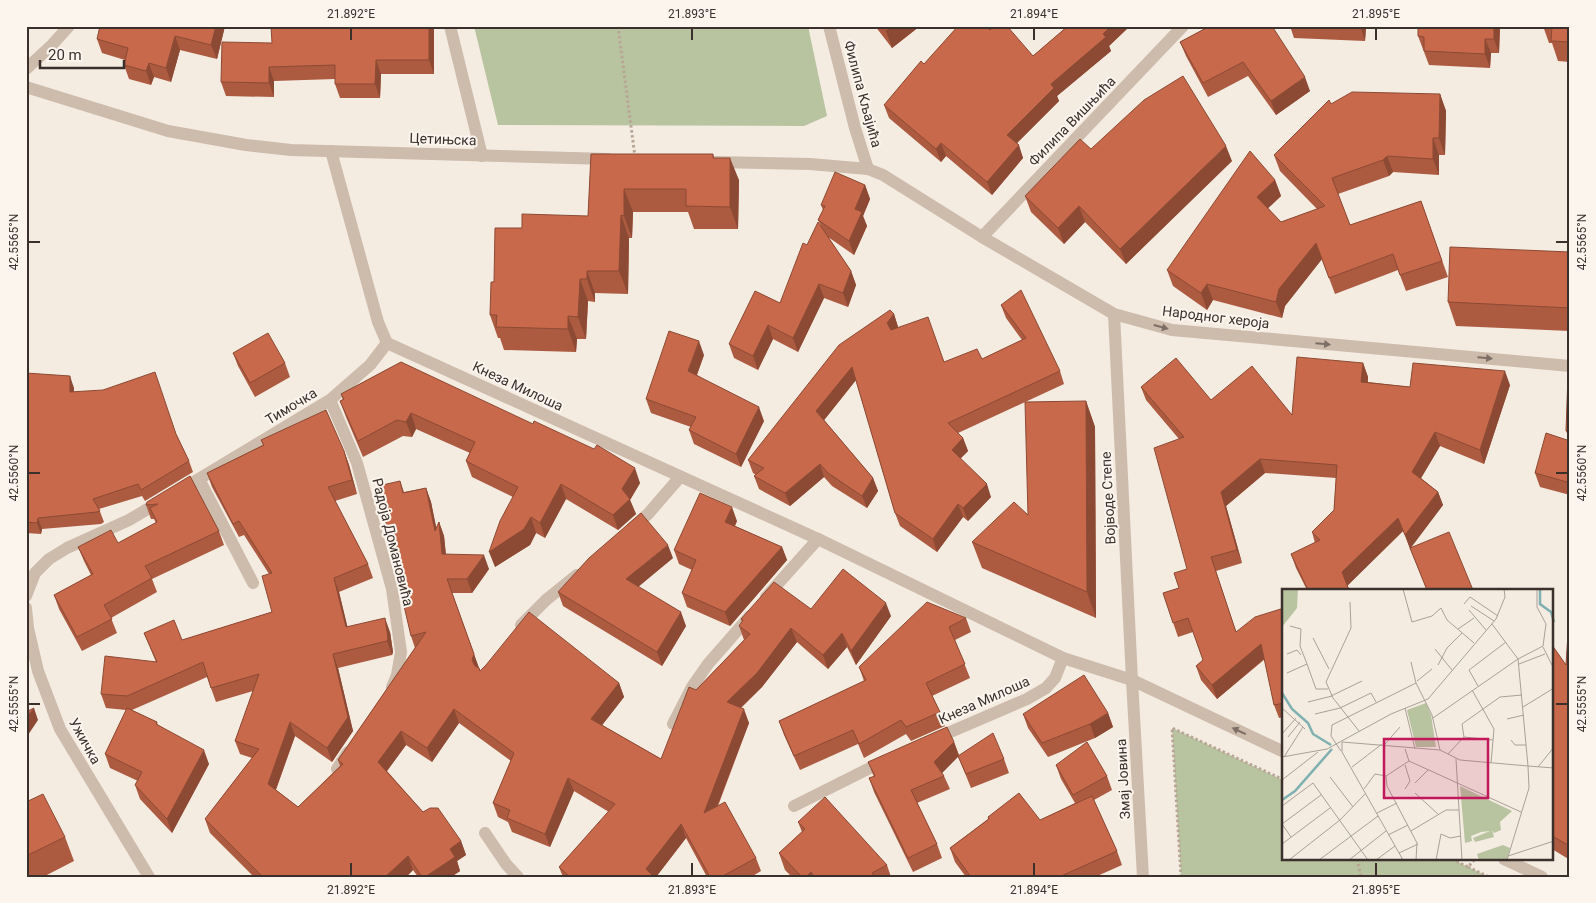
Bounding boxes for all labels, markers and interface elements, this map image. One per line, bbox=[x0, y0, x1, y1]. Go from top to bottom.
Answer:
text: 21.892°E bbox=[327, 7, 375, 21]
text: 21.893°E bbox=[668, 7, 716, 21]
text: 21.894°E bbox=[1010, 7, 1058, 21]
text: 21.895°E bbox=[1352, 7, 1400, 21]
scale bar bbox=[40, 38, 124, 70]
street label: Филипа Кљајића bbox=[841, 39, 885, 149]
text: 20 m bbox=[48, 46, 82, 64]
street label: Филипа Вишњића bbox=[1025, 73, 1119, 169]
street label: Цетињска bbox=[409, 130, 477, 148]
text: 42.5565°N bbox=[7, 214, 21, 270]
text: 42.5565°N bbox=[1575, 214, 1589, 270]
street label: Народног хероја bbox=[1161, 302, 1271, 332]
one-way arrow bbox=[1154, 323, 1169, 331]
one-way arrow bbox=[1315, 340, 1331, 348]
one-way arrow bbox=[1477, 355, 1493, 363]
street label: Кнеза Милоша bbox=[470, 358, 566, 414]
street label: Тимочка bbox=[263, 385, 319, 427]
text: 42.5560°N bbox=[7, 445, 21, 501]
text: 42.5560°N bbox=[1575, 445, 1589, 501]
street label: Војводе Степе bbox=[1098, 451, 1118, 545]
street label: Радоја Домановића bbox=[369, 476, 417, 608]
inset map bbox=[1282, 589, 1554, 860]
street label: Кнеза Милоша bbox=[936, 673, 1032, 727]
text: 42.5555°N bbox=[7, 676, 21, 732]
text: 42.5555°N bbox=[1575, 676, 1589, 732]
street label: Ужичка bbox=[66, 715, 104, 767]
one-way arrow bbox=[1232, 727, 1246, 735]
street label: Змај Јовина bbox=[1113, 738, 1133, 820]
text: 21.892°E bbox=[327, 883, 375, 897]
text: 21.893°E bbox=[668, 883, 716, 897]
text: 21.894°E bbox=[1010, 883, 1058, 897]
text: 21.895°E bbox=[1352, 883, 1400, 897]

